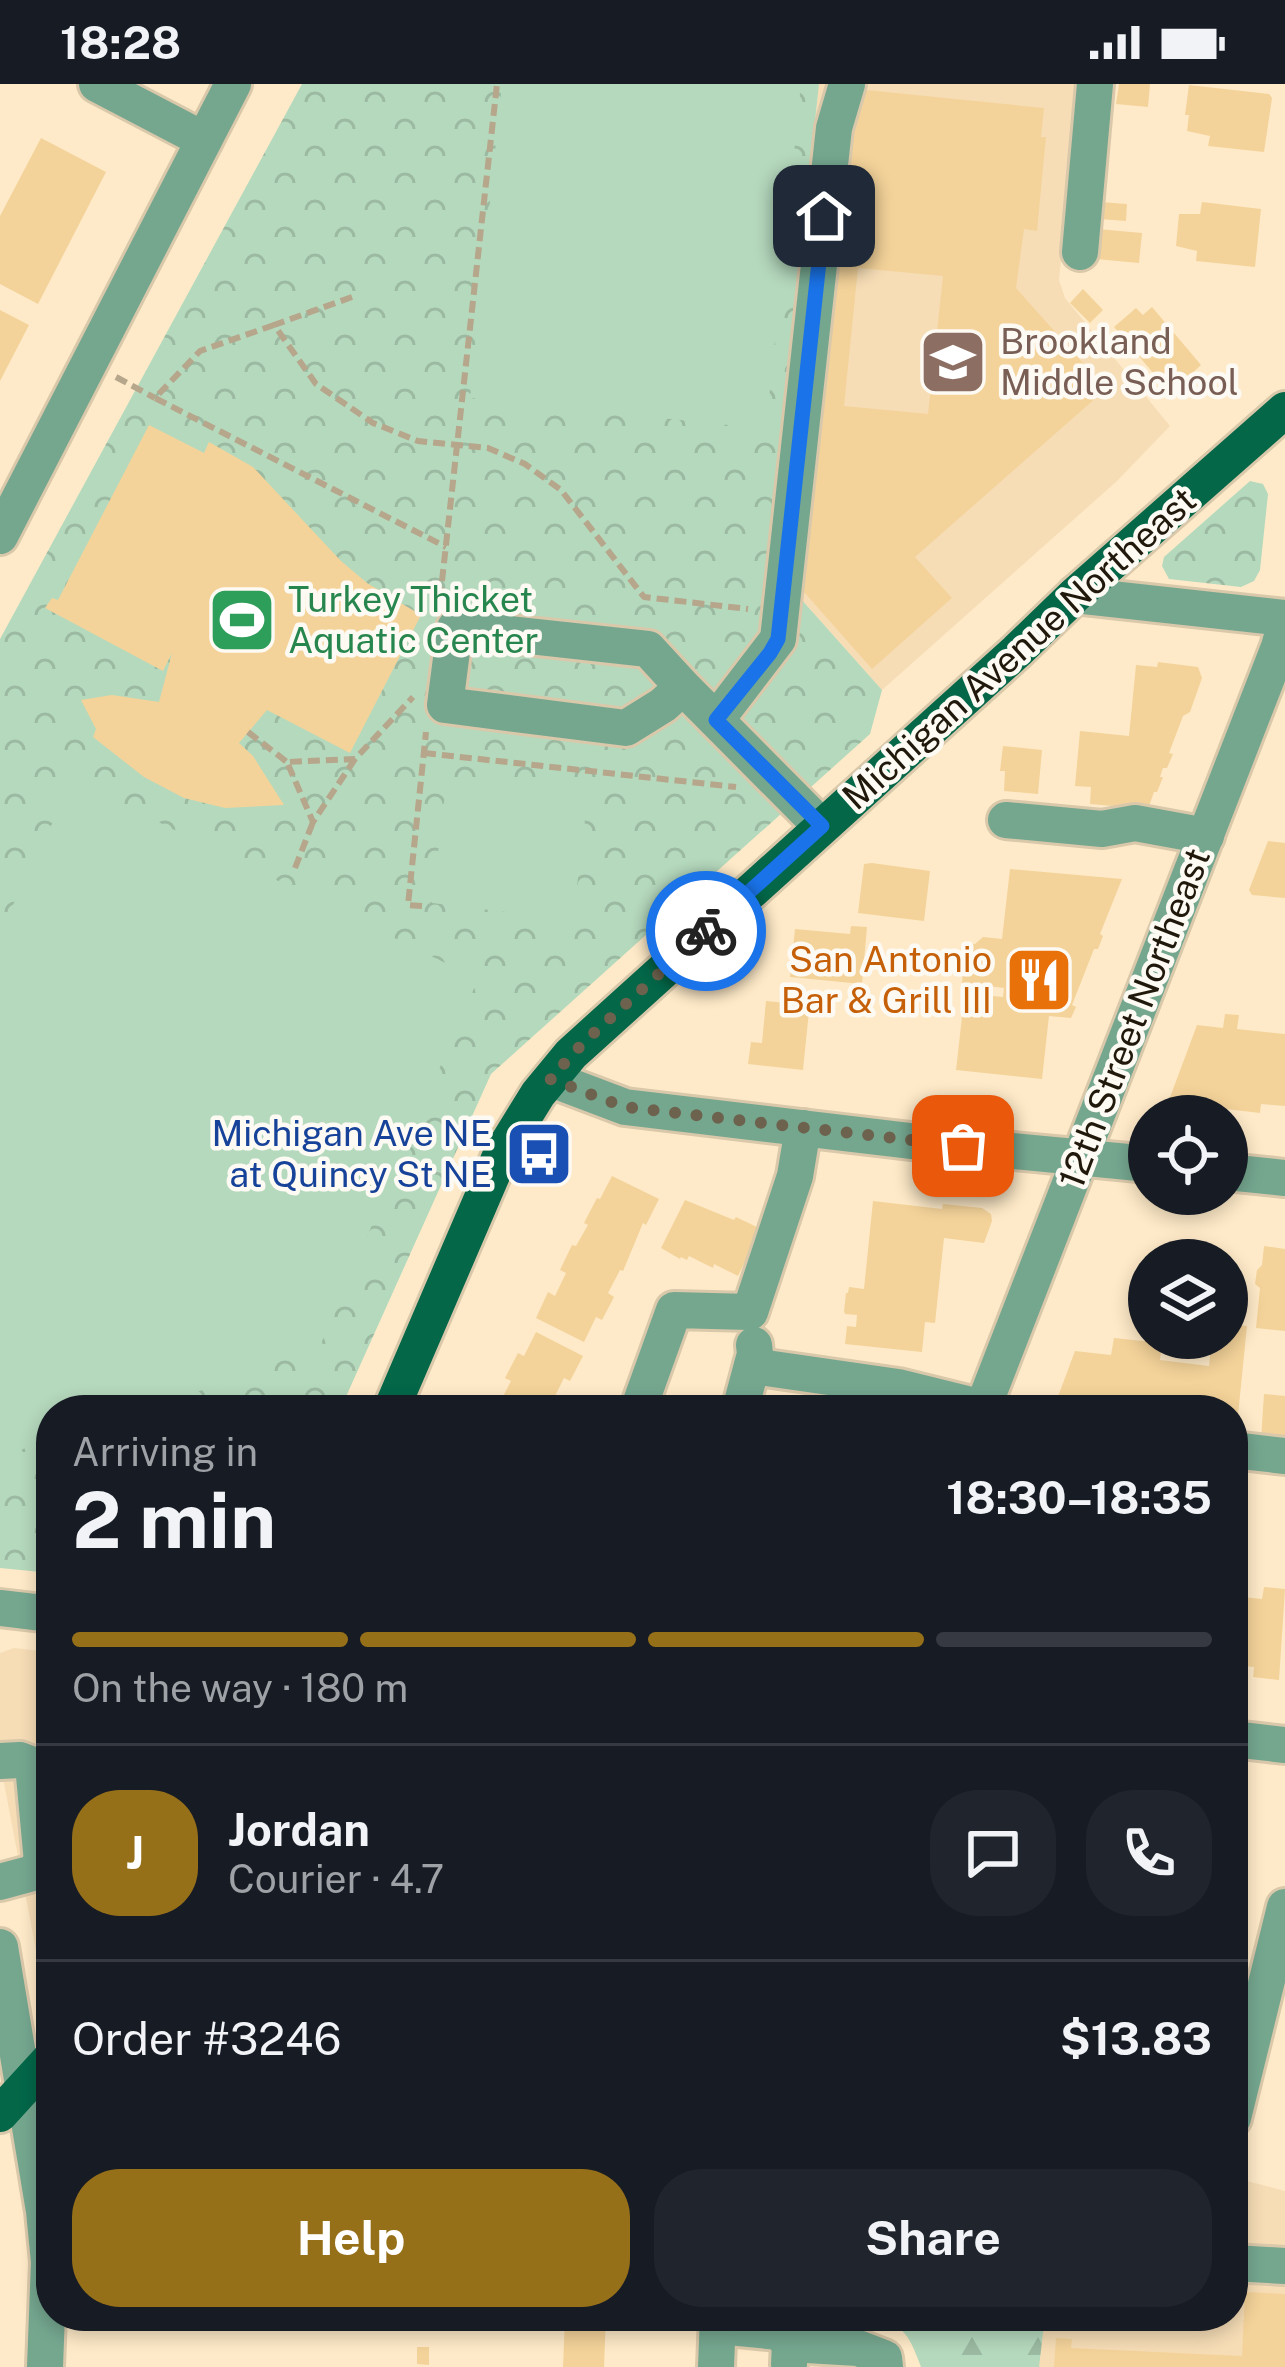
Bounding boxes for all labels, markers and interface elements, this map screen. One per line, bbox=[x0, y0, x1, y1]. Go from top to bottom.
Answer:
text: 18:28 bbox=[60, 16, 181, 69]
pin bbox=[773, 165, 875, 267]
icon: home bbox=[791, 183, 857, 249]
place label: Brookland Middle School bbox=[1000, 320, 1239, 403]
school or university icon: Brookland Middle School bbox=[918, 327, 988, 397]
street label: Michigan Avenue Northeast bbox=[834, 478, 1204, 818]
place label: Turkey Thicket Aquatic Center bbox=[288, 578, 539, 661]
sports icon: Turkey Thicket Aquatic Center bbox=[207, 585, 277, 655]
street label: 12th Street Northeast bbox=[1050, 842, 1218, 1194]
courier bbox=[646, 871, 766, 991]
icon: bike bbox=[673, 898, 739, 964]
place label: San Antonio Bar & Grill III bbox=[781, 938, 992, 1021]
restaurant icon: San Antonio Bar & Grill III bbox=[1004, 945, 1074, 1015]
pin bbox=[912, 1095, 1014, 1197]
map controls bbox=[1128, 1095, 1248, 1359]
button: locate bbox=[1128, 1095, 1248, 1215]
place label: Michigan Ave NE at Quincy St NE bbox=[211, 1112, 492, 1195]
icon: bag bbox=[930, 1113, 996, 1179]
bus stop icon: Michigan Ave NE at Quincy St NE bbox=[504, 1119, 574, 1189]
button: layers bbox=[1128, 1239, 1248, 1359]
text: Arriving in bbox=[72, 1429, 258, 1475]
text: 18:30–18:35 bbox=[946, 1471, 1212, 1524]
text: 2 min bbox=[72, 1474, 276, 1566]
text: On the way · 180 m bbox=[72, 1665, 408, 1711]
button: chat bbox=[930, 1790, 1056, 1916]
button: phone bbox=[1086, 1790, 1212, 1916]
text: Jordan bbox=[228, 1803, 370, 1856]
text: J bbox=[126, 1826, 144, 1879]
text: Courier · 4.7 bbox=[228, 1856, 444, 1902]
text: Order #3246 bbox=[72, 2012, 341, 2065]
text: $13.83 bbox=[1060, 2012, 1212, 2065]
button: Help bbox=[72, 2169, 630, 2307]
button: Share bbox=[654, 2169, 1212, 2307]

